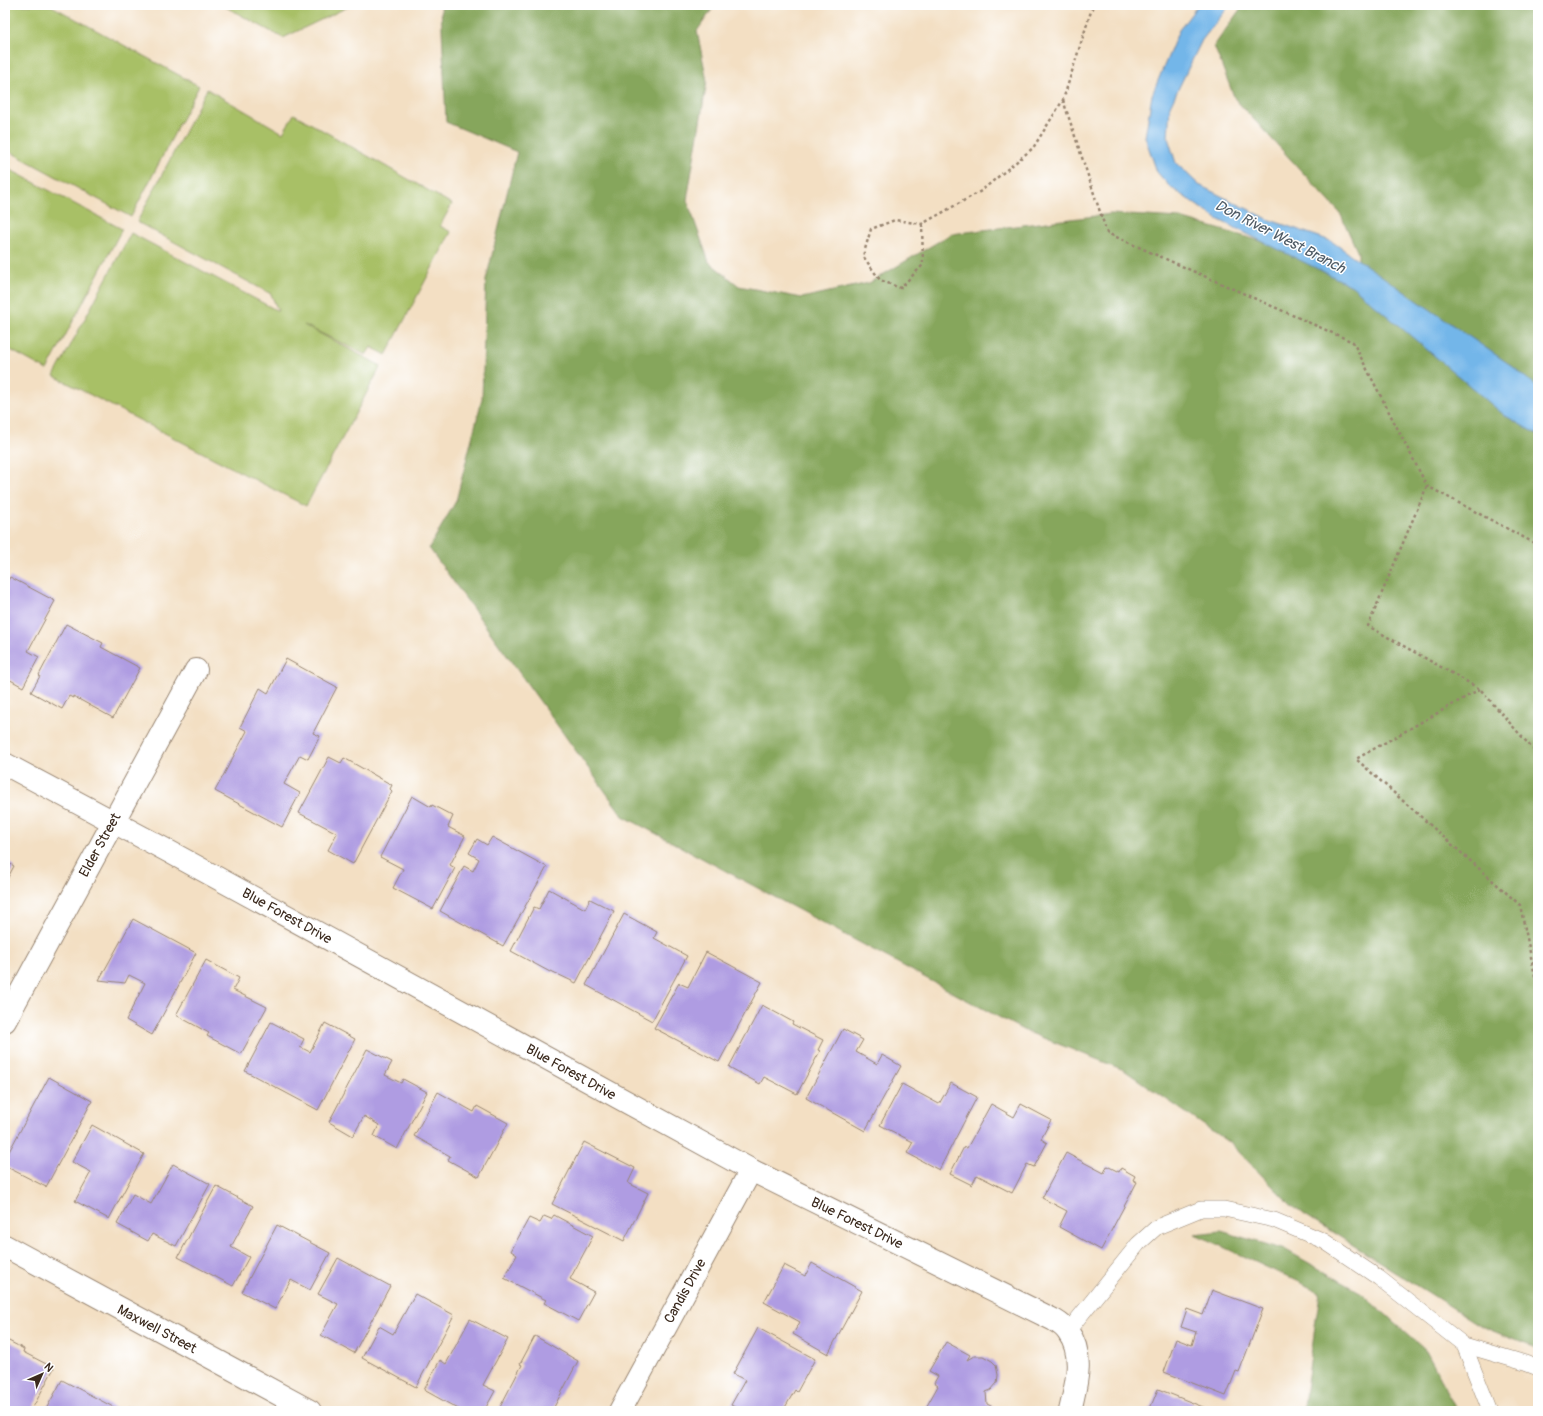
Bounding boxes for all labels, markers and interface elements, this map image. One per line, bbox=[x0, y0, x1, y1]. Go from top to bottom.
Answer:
water label: Don River West Branch bbox=[1212, 196, 1349, 278]
street label: Elder Street bbox=[75, 810, 125, 880]
street label: Blue Forest Drive bbox=[239, 884, 335, 948]
street label: Blue Forest Drive bbox=[523, 1040, 619, 1104]
street label: Blue Forest Drive bbox=[808, 1193, 906, 1253]
street label: Candis Drive bbox=[660, 1256, 710, 1326]
street label: Maxwell Street bbox=[114, 1301, 200, 1357]
north arrow bbox=[22, 1354, 62, 1394]
text: N bbox=[41, 1360, 56, 1375]

